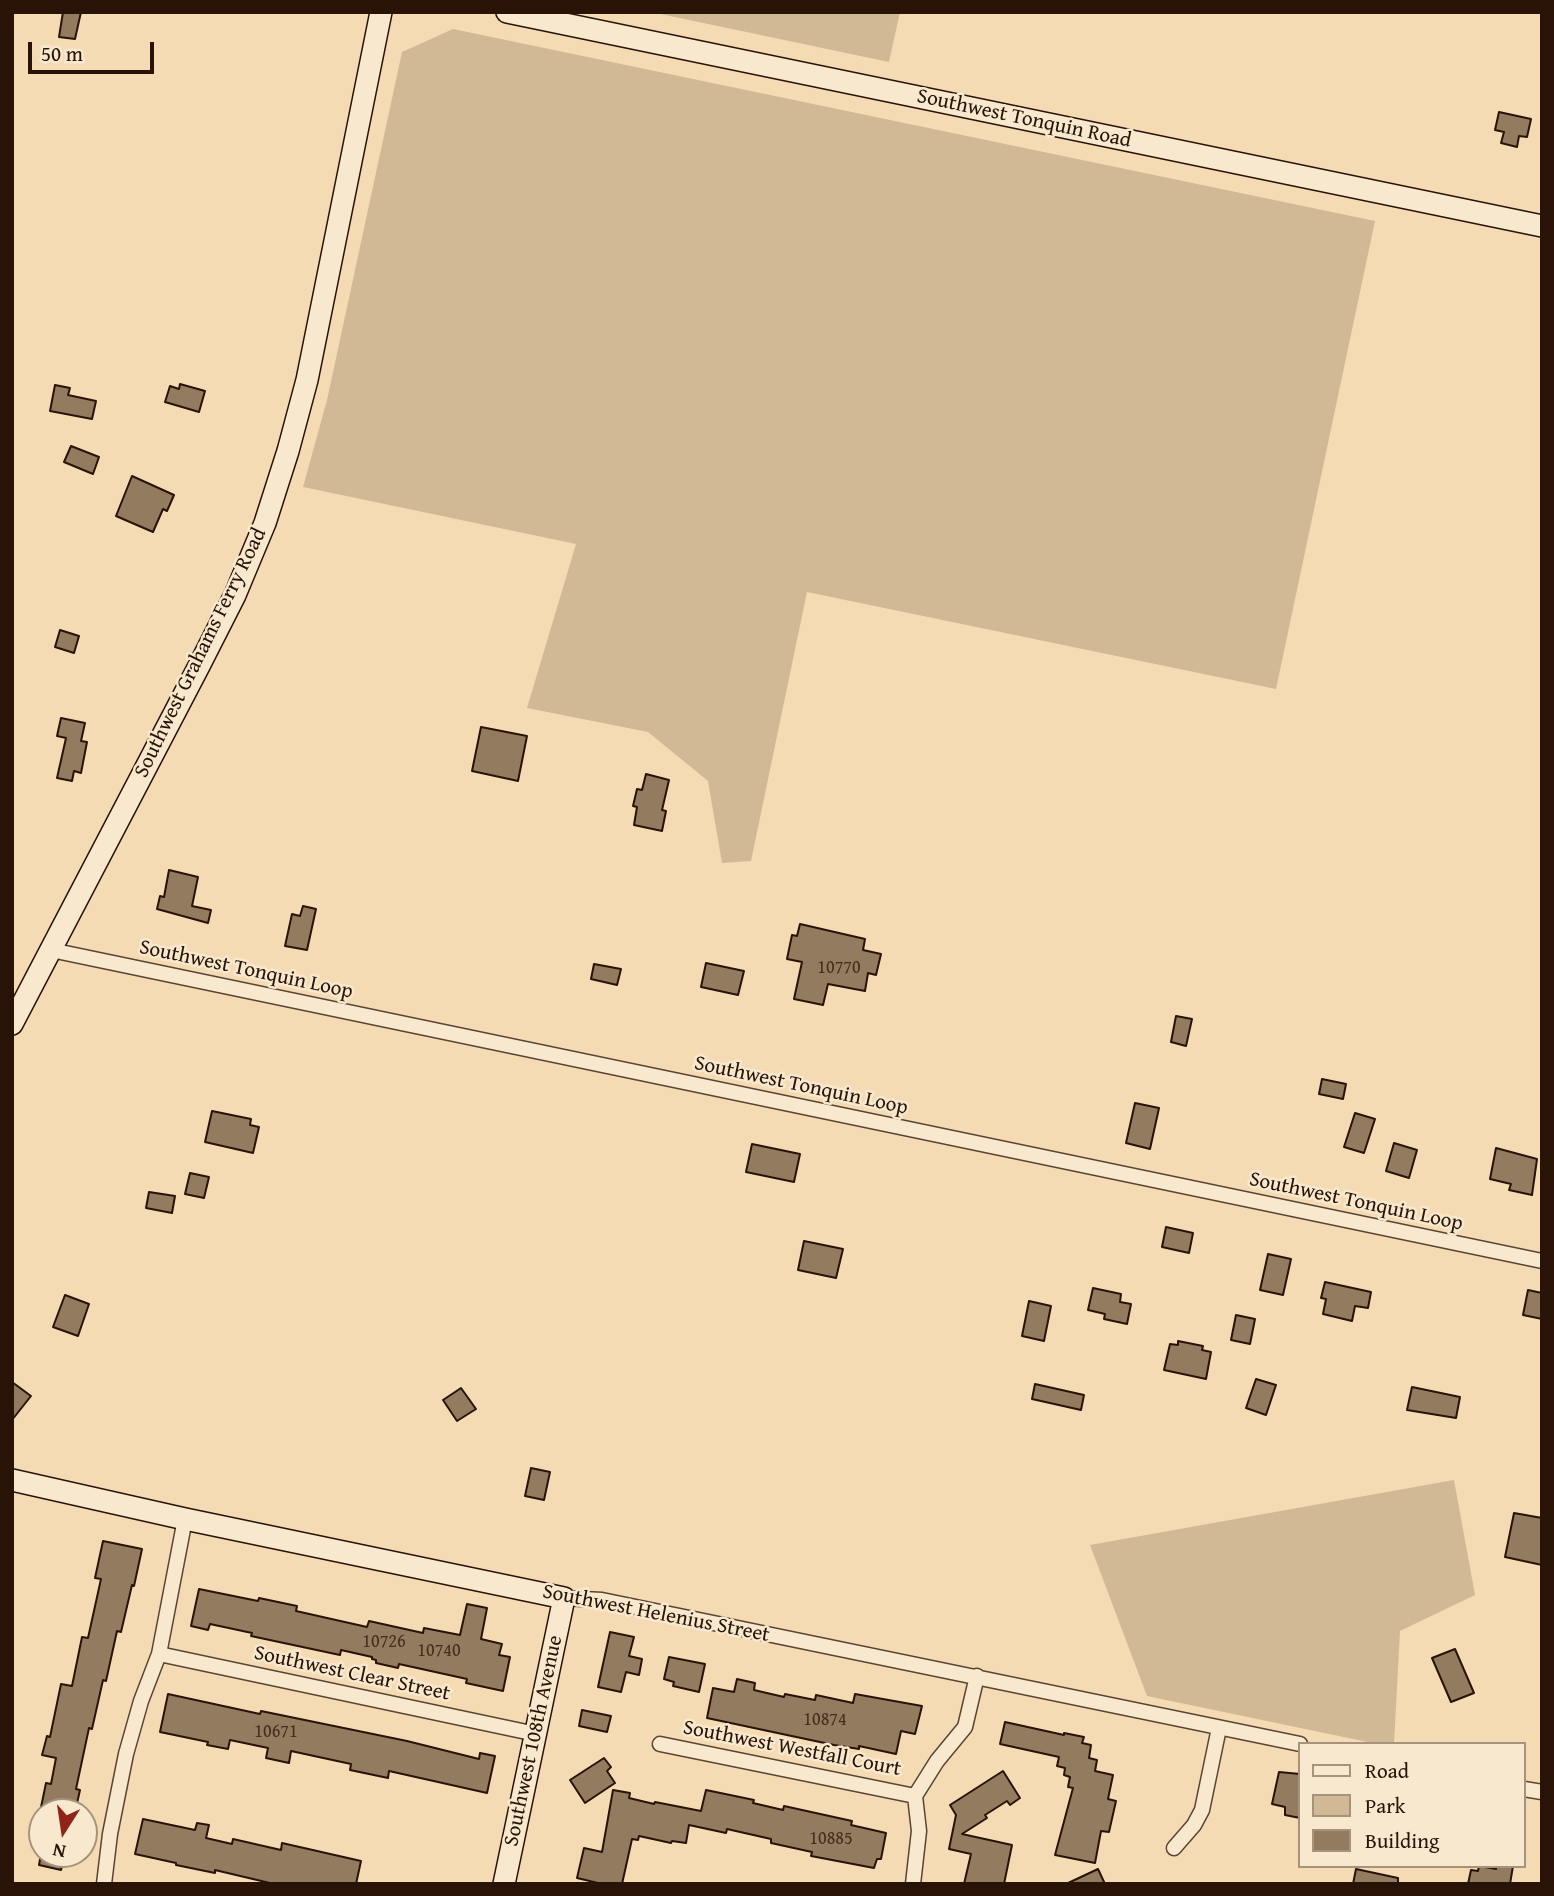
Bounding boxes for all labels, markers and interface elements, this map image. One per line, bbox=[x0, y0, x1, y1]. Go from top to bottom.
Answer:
scale bar bbox=[32, 28, 158, 72]
text: 50 m bbox=[41, 38, 83, 69]
street label: Southwest Tonquin Road bbox=[915, 84, 1133, 154]
street label: Southwest Grahams Ferry Road bbox=[130, 524, 272, 782]
street label: Southwest Tonquin Loop bbox=[137, 935, 355, 1005]
house number: 10770 bbox=[817, 957, 861, 979]
street label: Southwest Tonquin Loop bbox=[692, 1051, 910, 1121]
street label: Southwest Tonquin Loop bbox=[1247, 1167, 1465, 1237]
street label: Southwest Helenius Street bbox=[540, 1580, 772, 1648]
house number: 10726 bbox=[362, 1631, 406, 1653]
street label: Southwest 108th Avenue bbox=[499, 1633, 569, 1849]
house number: 10740 bbox=[417, 1640, 461, 1662]
street label: Southwest Clear Street bbox=[252, 1641, 452, 1707]
house number: 10874 bbox=[803, 1709, 847, 1731]
street label: Southwest Westfall Court bbox=[681, 1715, 903, 1783]
house number: 10671 bbox=[254, 1721, 298, 1743]
legend bbox=[1298, 1742, 1526, 1868]
text: Road bbox=[1365, 1755, 1409, 1786]
text: Park bbox=[1365, 1790, 1406, 1821]
north arrow bbox=[28, 1798, 98, 1868]
text: Building bbox=[1365, 1825, 1439, 1856]
house number: 10885 bbox=[809, 1828, 853, 1850]
text: N bbox=[50, 1837, 68, 1867]

